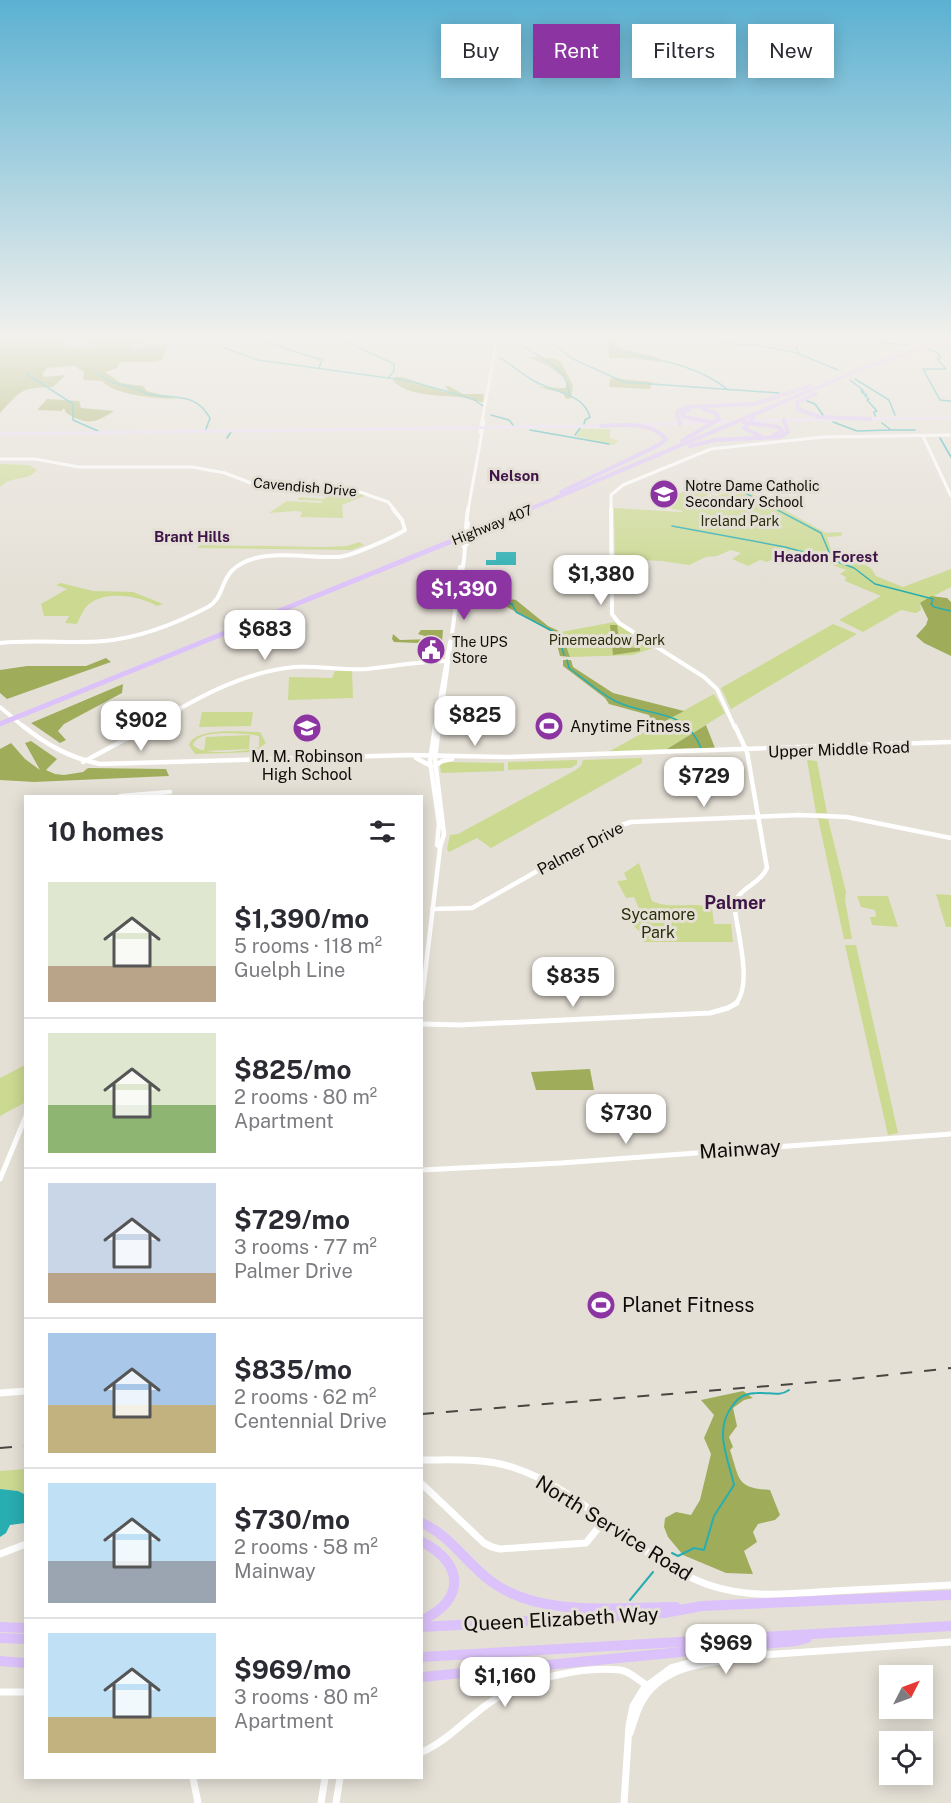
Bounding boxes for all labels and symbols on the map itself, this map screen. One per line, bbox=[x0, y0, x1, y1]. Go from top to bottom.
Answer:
district label: Nelson bbox=[489, 467, 539, 484]
street label: Cavendish Drive bbox=[253, 475, 358, 500]
school or university icon: Notre Dame Catholic Secondary School bbox=[648, 478, 680, 510]
place label: Notre Dame Catholic Secondary School bbox=[685, 478, 820, 510]
street label: Highway 407 bbox=[449, 502, 535, 548]
park label: Ireland Park bbox=[701, 513, 780, 529]
district label: Brant Hills bbox=[154, 528, 230, 545]
district label: Headon Forest bbox=[774, 548, 878, 565]
pin: $1,380 bbox=[552, 555, 650, 606]
pin: $1,390 bbox=[415, 570, 513, 621]
pin: $683 bbox=[229, 610, 301, 661]
park label: Pinemeadow Park bbox=[549, 632, 665, 648]
public building icon: The UPS Store bbox=[415, 634, 447, 666]
place label: The UPS Store bbox=[452, 634, 508, 666]
pin: $825 bbox=[439, 696, 511, 747]
pin: $902 bbox=[105, 701, 177, 752]
sports icon: Anytime Fitness bbox=[533, 710, 565, 742]
school or university icon: M. M. Robinson High School bbox=[291, 712, 323, 744]
place label: Anytime Fitness bbox=[570, 717, 690, 736]
street label: Upper Middle Road bbox=[768, 738, 910, 761]
place label: M. M. Robinson High School bbox=[251, 747, 363, 784]
pin: $729 bbox=[668, 757, 740, 808]
street label: Palmer Drive bbox=[534, 818, 627, 879]
district label: Palmer bbox=[704, 892, 766, 913]
park label: Sycamore Park bbox=[621, 905, 695, 942]
pin: $835 bbox=[537, 957, 609, 1008]
pin: $730 bbox=[590, 1094, 662, 1145]
street label: Mainway bbox=[698, 1134, 782, 1164]
sports icon: Planet Fitness bbox=[585, 1289, 617, 1321]
place label: Planet Fitness bbox=[622, 1293, 754, 1317]
street label: North Service Road bbox=[531, 1470, 697, 1586]
street label: Queen Elizabeth Way bbox=[463, 1602, 660, 1636]
pin: $969 bbox=[690, 1624, 762, 1675]
pin: $1,160 bbox=[456, 1657, 554, 1708]
north arrow bbox=[879, 1665, 933, 1719]

